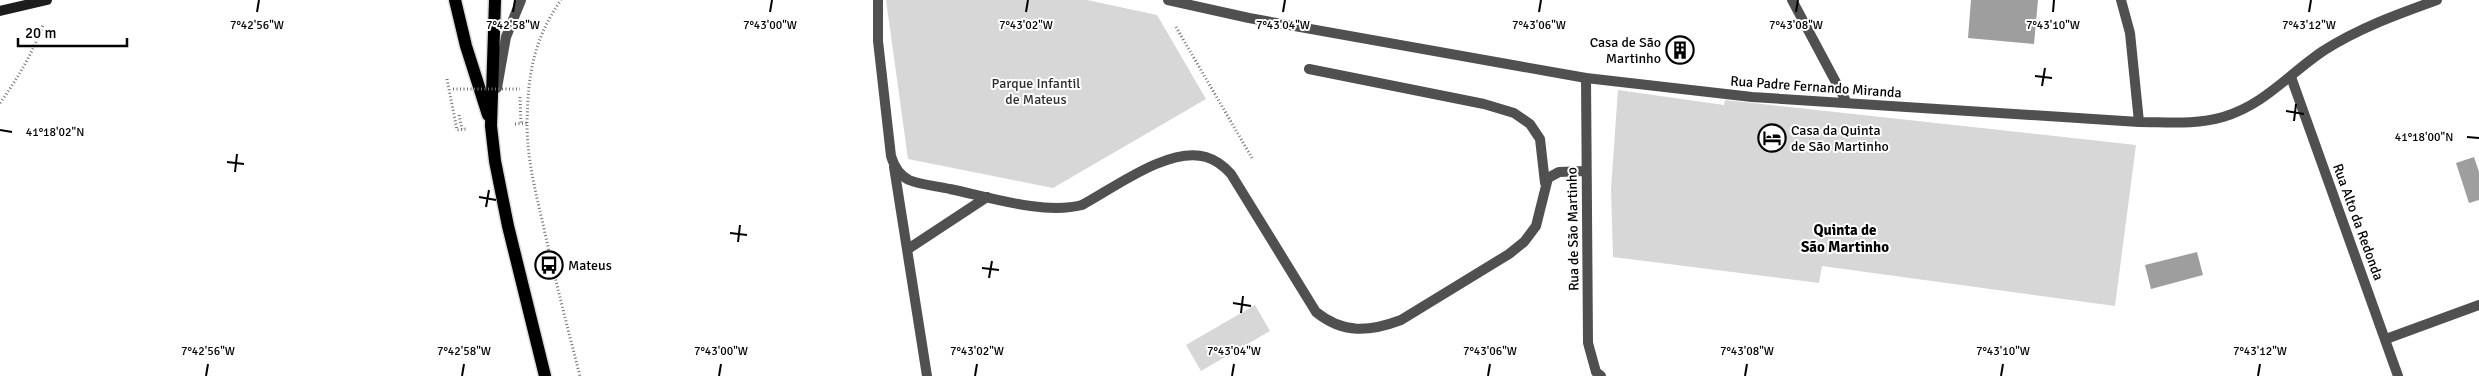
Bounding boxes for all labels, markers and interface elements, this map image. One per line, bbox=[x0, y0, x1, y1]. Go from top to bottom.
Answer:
scale bar bbox=[18, 15, 126, 47]
text: 7°42'56"W bbox=[230, 18, 284, 33]
text: 7°42'58"W bbox=[486, 18, 540, 33]
text: 7°43'00"W bbox=[743, 18, 797, 33]
text: 7°43'02"W bbox=[999, 18, 1053, 33]
text: 7°43'04"W bbox=[1256, 18, 1310, 33]
text: 7°43'06"W bbox=[1512, 18, 1566, 33]
text: 7°43'08"W bbox=[1769, 18, 1823, 33]
text: 7°43'10"W bbox=[2026, 18, 2080, 33]
text: 7°43'12"W bbox=[2282, 18, 2336, 33]
text: 20 m bbox=[25, 24, 56, 42]
place label: Casa de São Martinho bbox=[1590, 34, 1661, 67]
building icon: Casa de São Martinho bbox=[1665, 35, 1695, 65]
street label: Rua Padre Fernando Miranda bbox=[1730, 73, 1902, 101]
park label: Parque Infantil de Mateus bbox=[992, 75, 1080, 108]
place label: Casa da Quinta de São Martinho bbox=[1791, 122, 1889, 155]
hotel icon: Casa da Quinta de São Martinho bbox=[1757, 123, 1787, 153]
text: 41°18'02"N bbox=[26, 125, 84, 140]
text: 41°18'00"N bbox=[2395, 130, 2453, 145]
street label: Rua Alto da Redonda bbox=[2329, 161, 2387, 283]
street label: Rua de São Martinho bbox=[1563, 167, 1583, 291]
district label: Quinta de São Martinho bbox=[1801, 221, 1889, 256]
bus stop icon: Mateus bbox=[534, 250, 564, 280]
place label: Mateus bbox=[568, 257, 612, 274]
text: 7°42'56"W bbox=[181, 344, 235, 359]
text: 7°42'58"W bbox=[437, 344, 491, 359]
text: 7°43'00"W bbox=[694, 344, 748, 359]
text: 7°43'02"W bbox=[950, 344, 1004, 359]
text: 7°43'04"W bbox=[1207, 344, 1261, 359]
text: 7°43'06"W bbox=[1463, 344, 1517, 359]
text: 7°43'08"W bbox=[1720, 344, 1774, 359]
text: 7°43'10"W bbox=[1976, 344, 2030, 359]
text: 7°43'12"W bbox=[2233, 344, 2287, 359]

